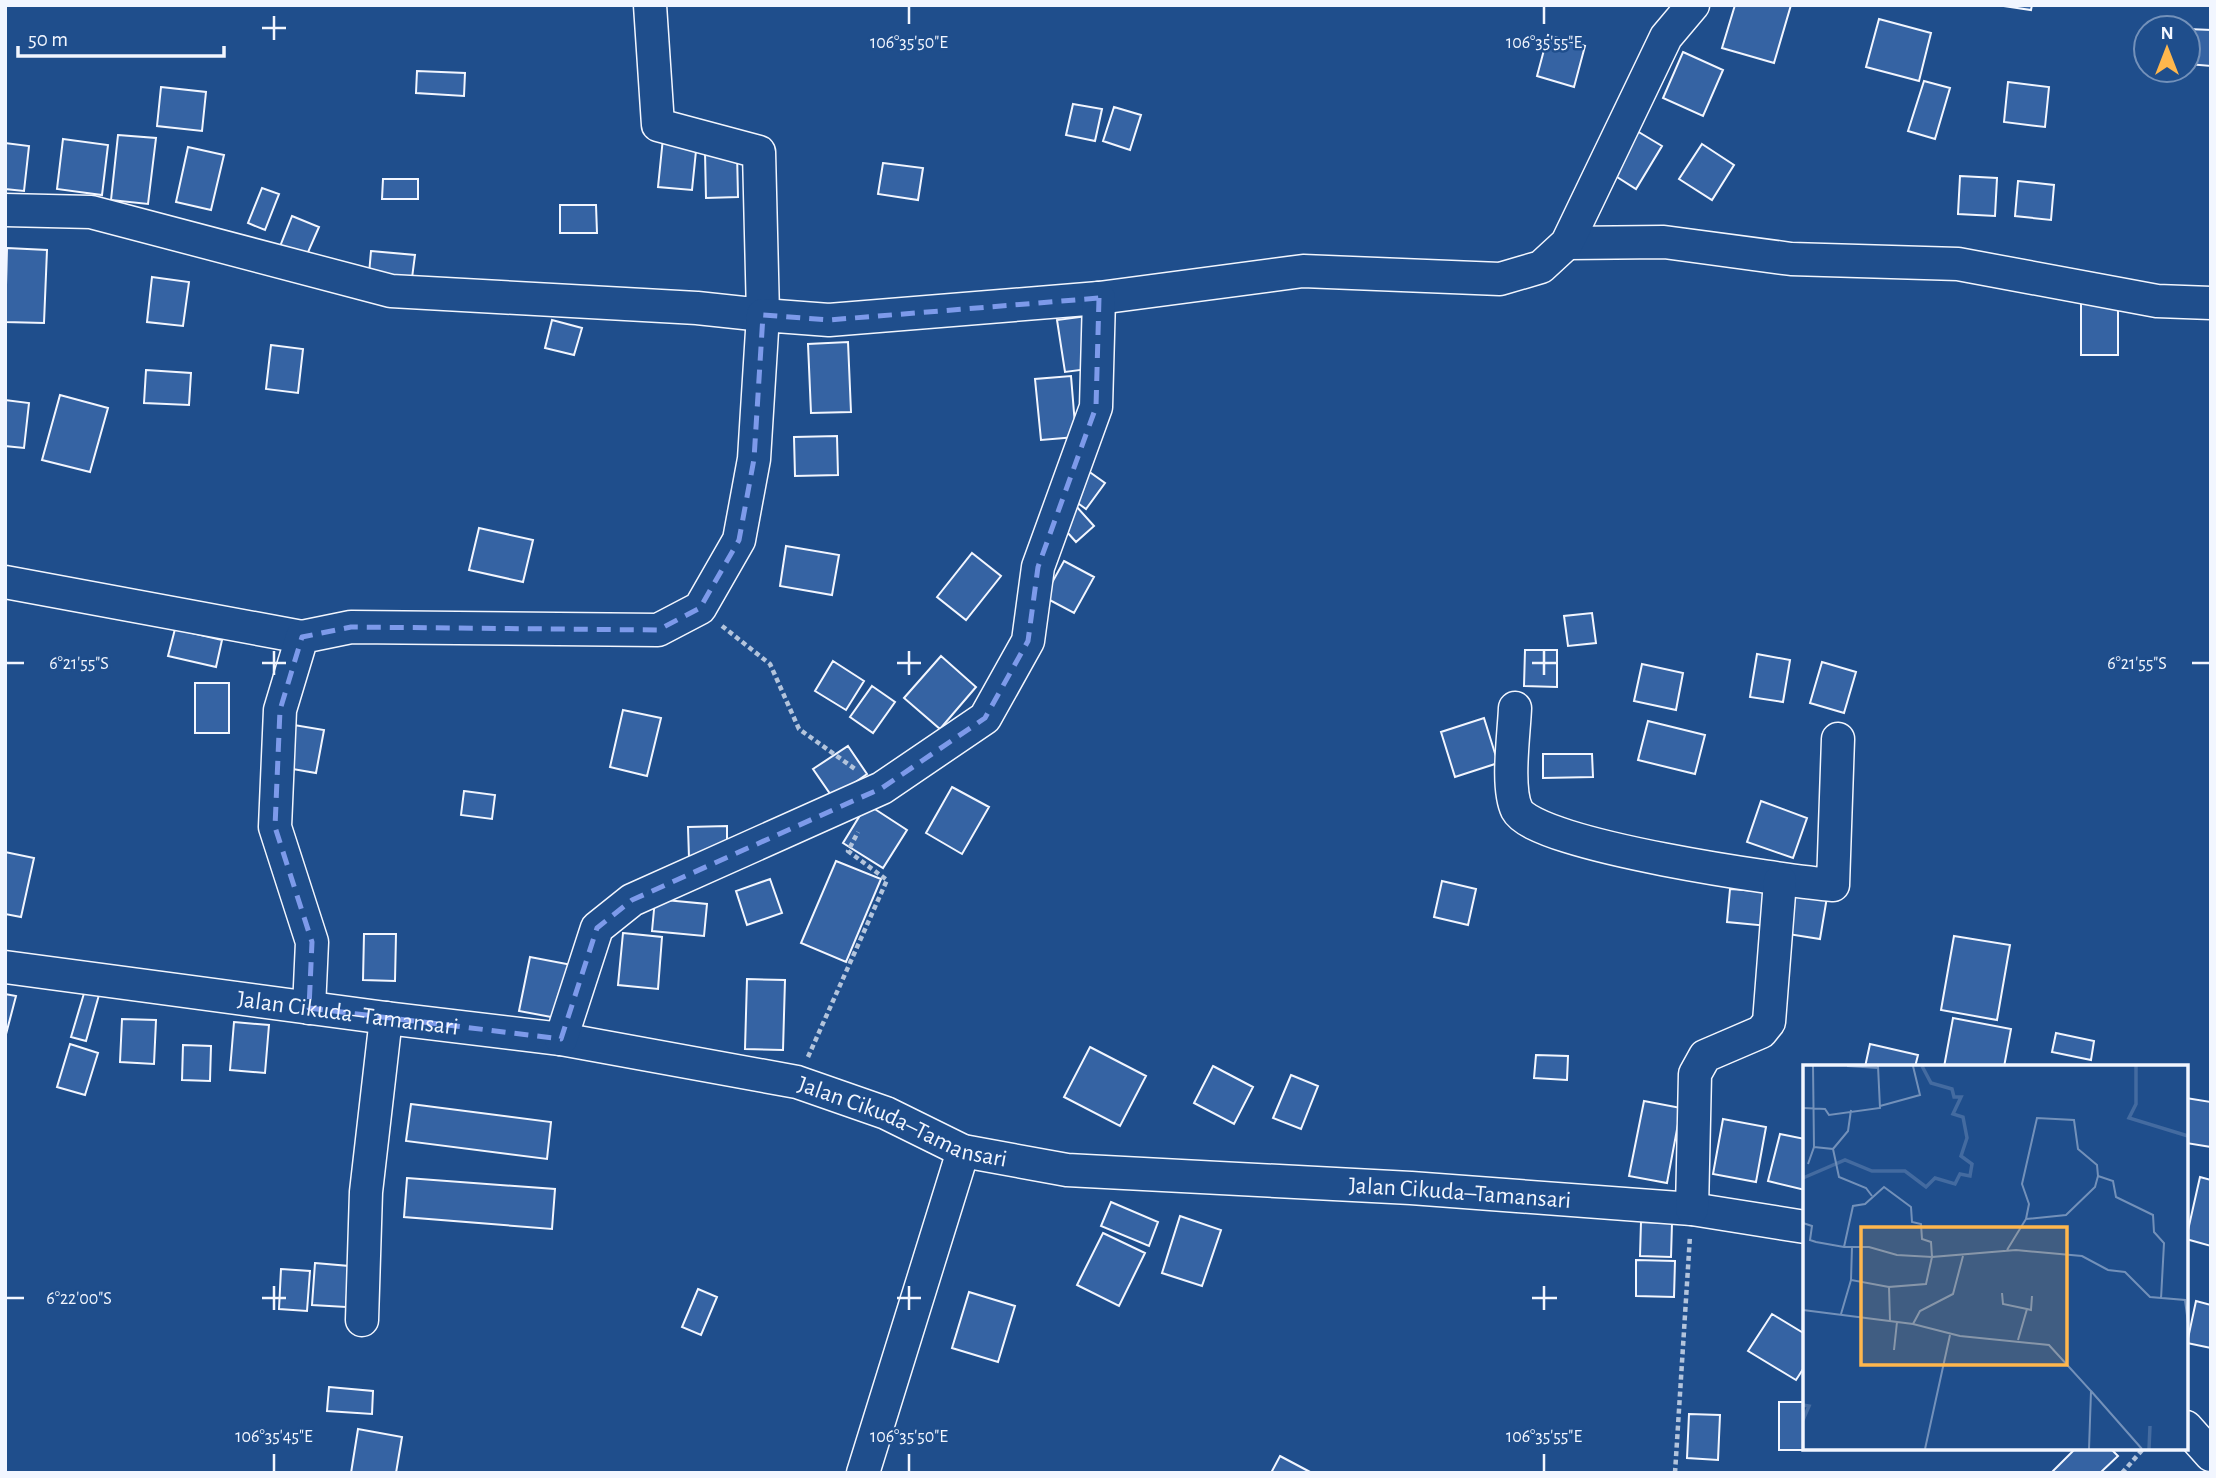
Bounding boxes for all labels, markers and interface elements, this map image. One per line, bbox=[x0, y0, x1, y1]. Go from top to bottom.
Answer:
scale bar bbox=[18, 14, 224, 58]
north arrow bbox=[2132, 14, 2202, 84]
text: N bbox=[2160, 24, 2174, 43]
text: 50 m bbox=[28, 29, 68, 50]
text: 106°35'50"E bbox=[870, 34, 948, 52]
text: 106°35'55"E bbox=[1506, 34, 1582, 52]
text: 6°21'55"S bbox=[49, 655, 109, 673]
text: 6°21'55"S bbox=[2107, 655, 2167, 673]
street label: Jalan Cikuda–Tamansari bbox=[236, 987, 460, 1040]
inset map bbox=[1803, 1065, 2188, 1450]
street label: Jalan Cikuda–Tamansari bbox=[795, 1072, 1009, 1172]
street label: Jalan Cikuda–Tamansari bbox=[1348, 1174, 1572, 1213]
text: 6°22'00"S bbox=[46, 1290, 112, 1308]
text: 106°35'45"E bbox=[235, 1428, 313, 1446]
text: 106°35'50"E bbox=[870, 1428, 948, 1446]
text: 106°35'55"E bbox=[1506, 1428, 1582, 1446]

